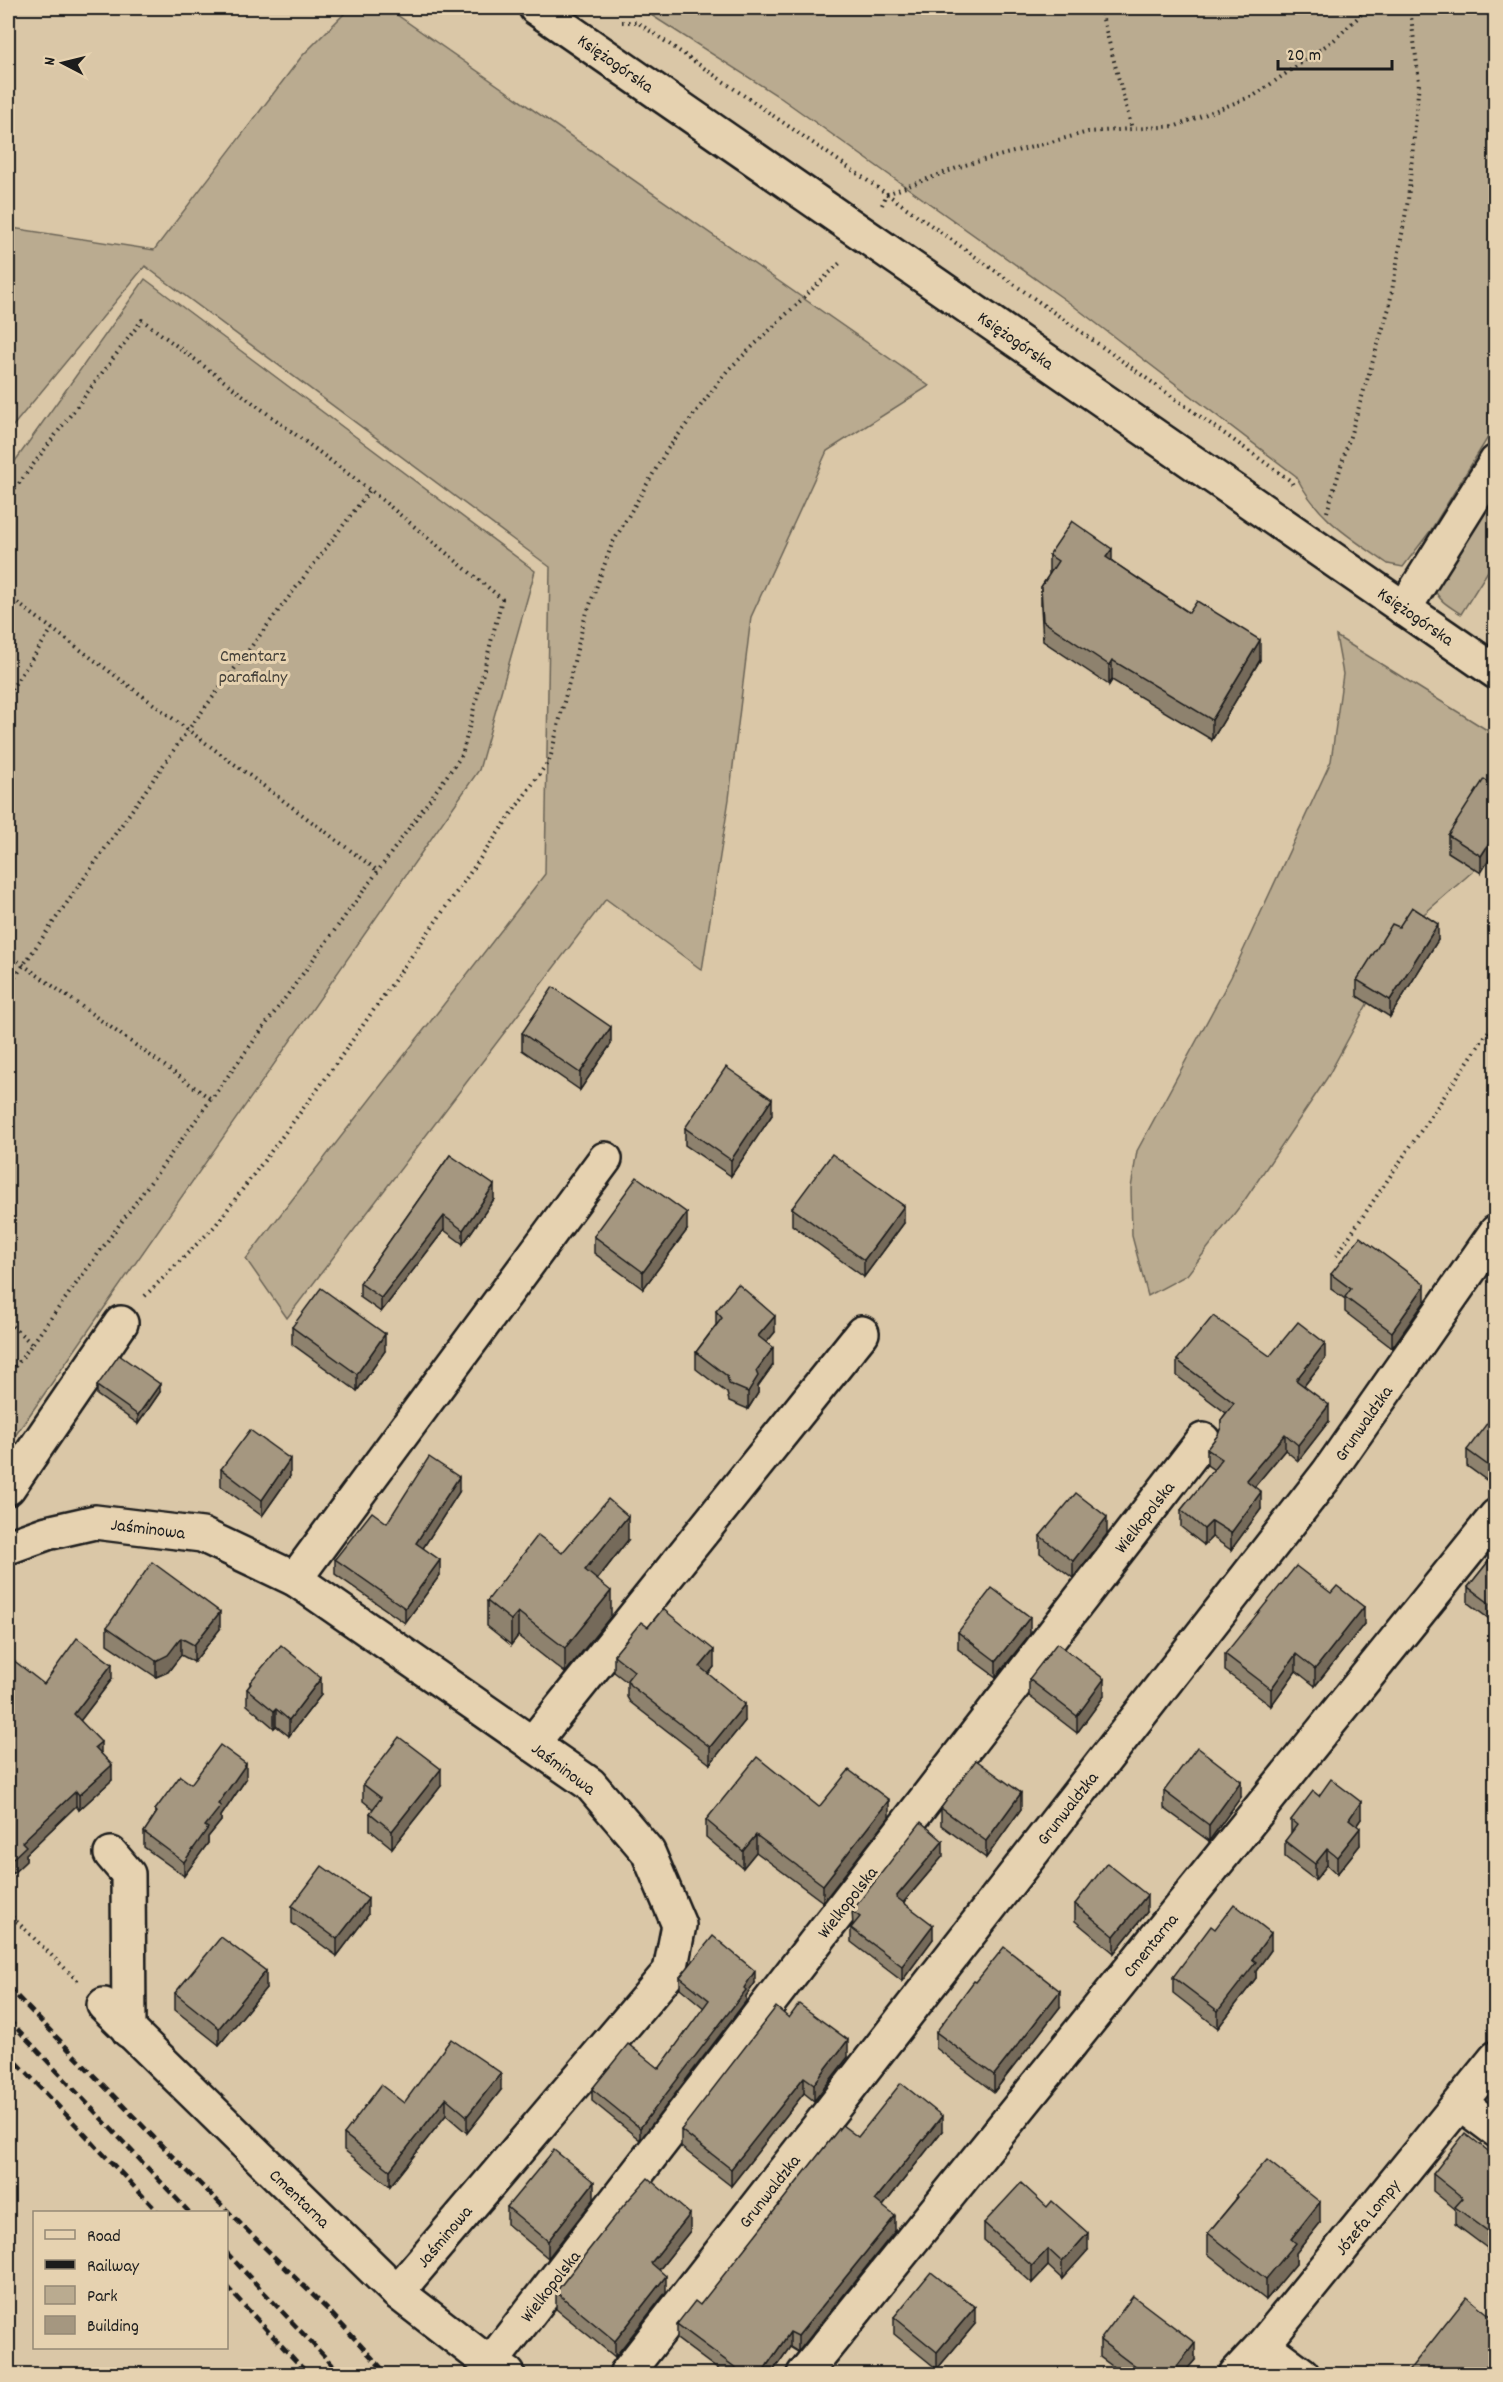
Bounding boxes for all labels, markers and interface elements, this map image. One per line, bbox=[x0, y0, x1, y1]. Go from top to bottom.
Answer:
street label: Księżogórska bbox=[571, 30, 658, 101]
north arrow bbox=[33, 33, 93, 93]
scale bar bbox=[1278, 33, 1392, 71]
text: 20 m bbox=[1287, 44, 1321, 69]
text: N bbox=[39, 56, 63, 67]
street label: Księżogórska bbox=[971, 307, 1058, 378]
street label: Księżogórska bbox=[1371, 583, 1458, 654]
park label: Cmentarz parafialny bbox=[219, 645, 288, 691]
street label: Grunwaldzka bbox=[1330, 1381, 1401, 1467]
street label: Wielkopolska bbox=[1110, 1477, 1182, 1560]
street label: Jaśminowa bbox=[109, 1514, 187, 1548]
street label: Jaśminowa bbox=[525, 1738, 600, 1803]
street label: Grunwaldzka bbox=[1032, 1767, 1106, 1852]
street label: Wielkopolska bbox=[813, 1862, 885, 1945]
street label: Cmentarna bbox=[1118, 1909, 1186, 1984]
street label: Grunwaldzka bbox=[734, 2150, 808, 2235]
street label: Cmentarna bbox=[262, 2164, 335, 2236]
street label: Józefa Lompy bbox=[1330, 2175, 1408, 2262]
street label: Jaśminowa bbox=[412, 2201, 480, 2274]
legend bbox=[33, 2211, 228, 2349]
text: Road bbox=[87, 2225, 121, 2250]
street label: Wielkopolska bbox=[516, 2246, 588, 2329]
text: Railway bbox=[87, 2255, 140, 2280]
text: Park bbox=[87, 2285, 118, 2310]
text: Building bbox=[87, 2315, 139, 2340]

